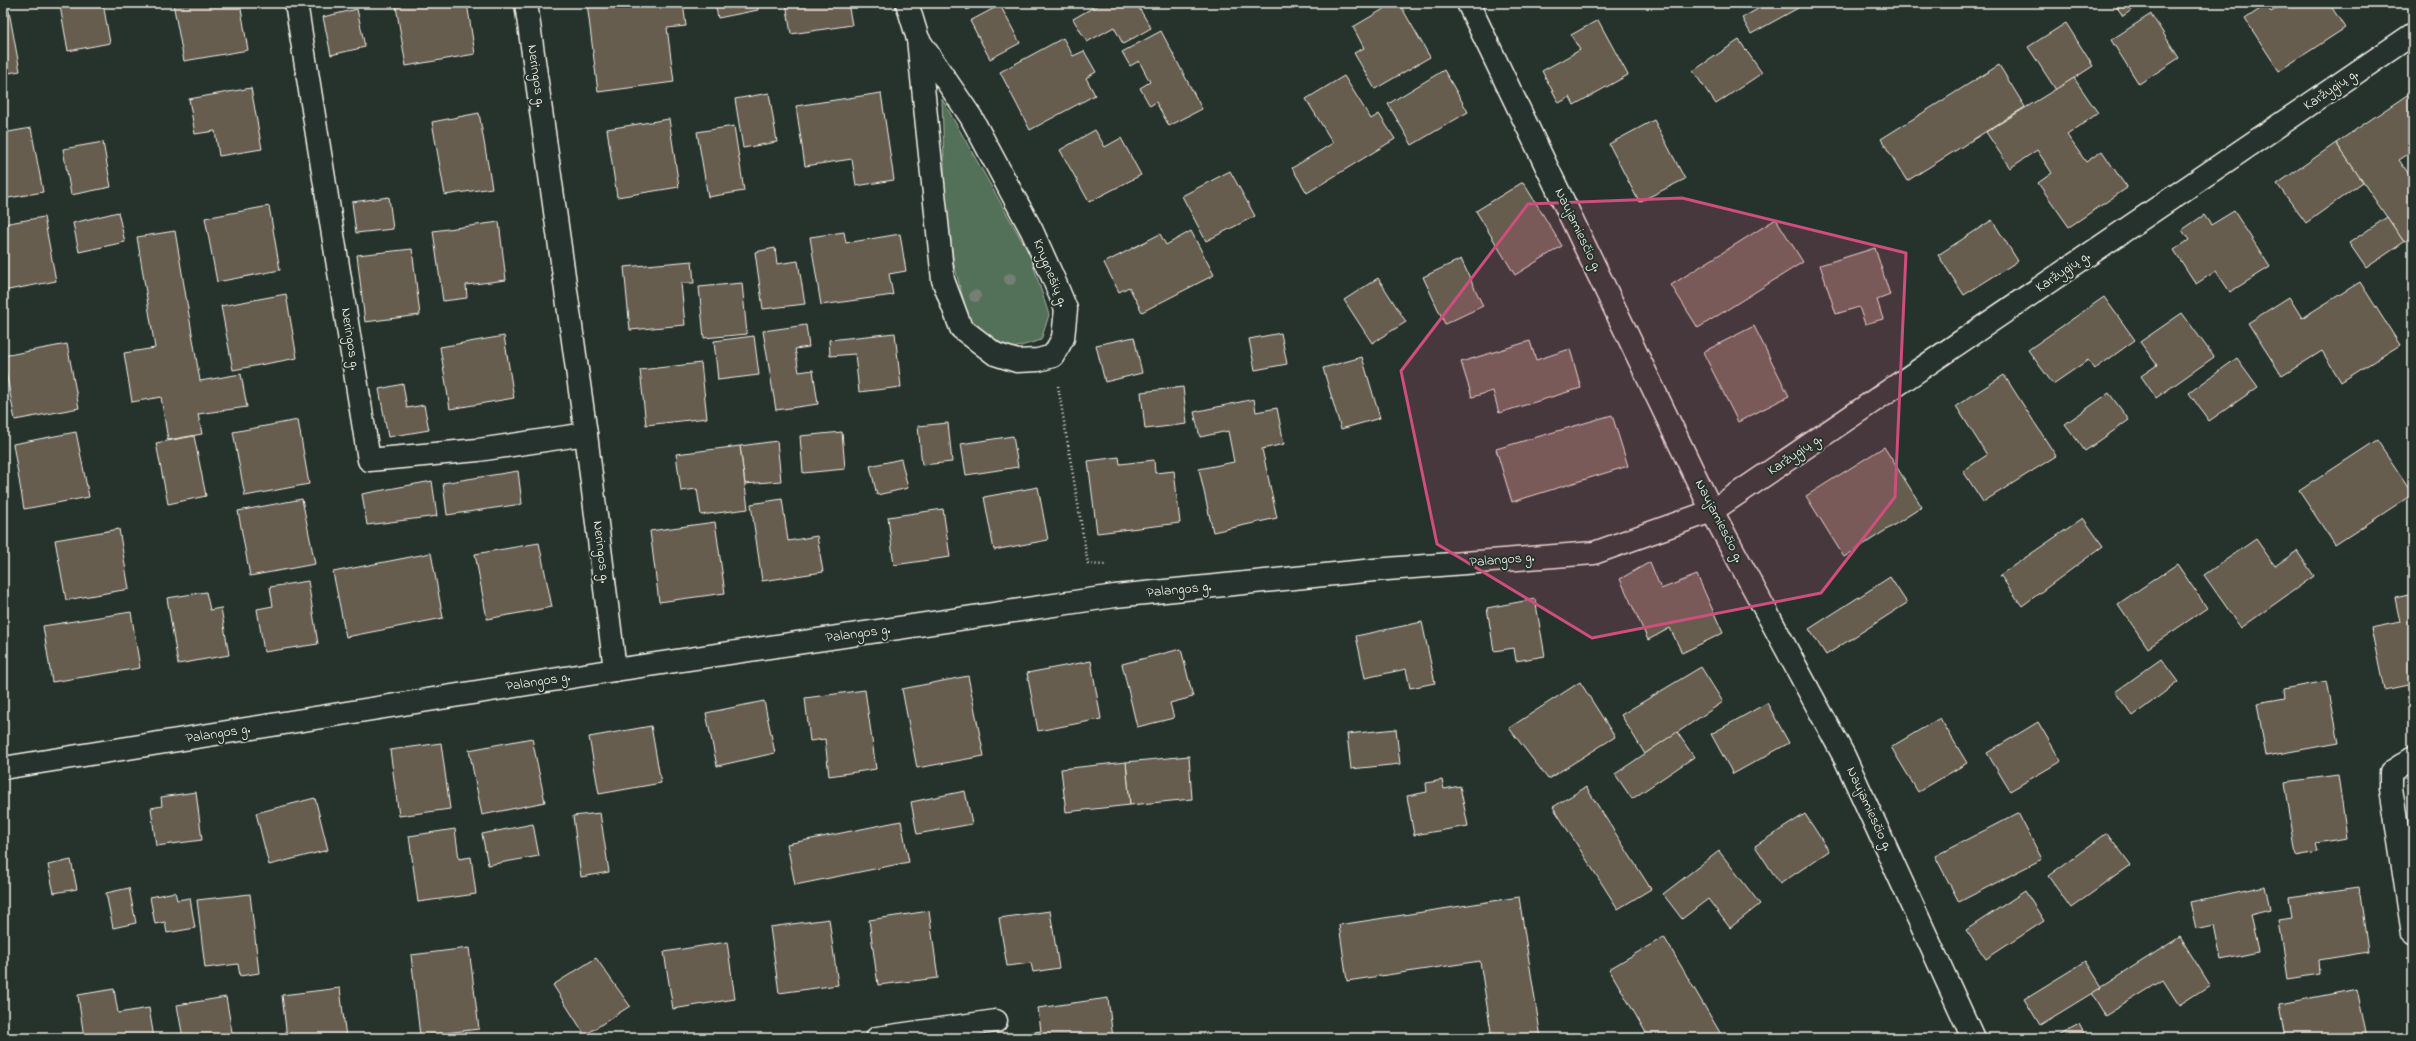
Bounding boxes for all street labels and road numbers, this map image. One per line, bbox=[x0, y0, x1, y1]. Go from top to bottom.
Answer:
street label: Neringos g. bbox=[520, 43, 551, 109]
street label: Karžygių g. bbox=[2300, 64, 2363, 117]
street label: Naujamiesčio g. bbox=[1548, 185, 1607, 276]
street label: Knygnešių g. bbox=[1026, 236, 1073, 310]
street label: Karžygių g. bbox=[2032, 246, 2095, 299]
street label: Neringos g. bbox=[334, 306, 365, 372]
street label: Karžygių g. bbox=[1764, 429, 1827, 482]
street label: Naujamiesčio g. bbox=[1688, 476, 1749, 567]
street label: Neringos g. bbox=[586, 520, 615, 585]
street label: Palangos g. bbox=[1469, 547, 1536, 574]
street label: Palangos g. bbox=[1146, 576, 1213, 605]
street label: Palangos g. bbox=[824, 619, 892, 650]
street label: Palangos g. bbox=[504, 667, 572, 698]
street label: Palangos g. bbox=[184, 719, 252, 750]
street label: Naujamiesčio g. bbox=[1839, 763, 1898, 855]

